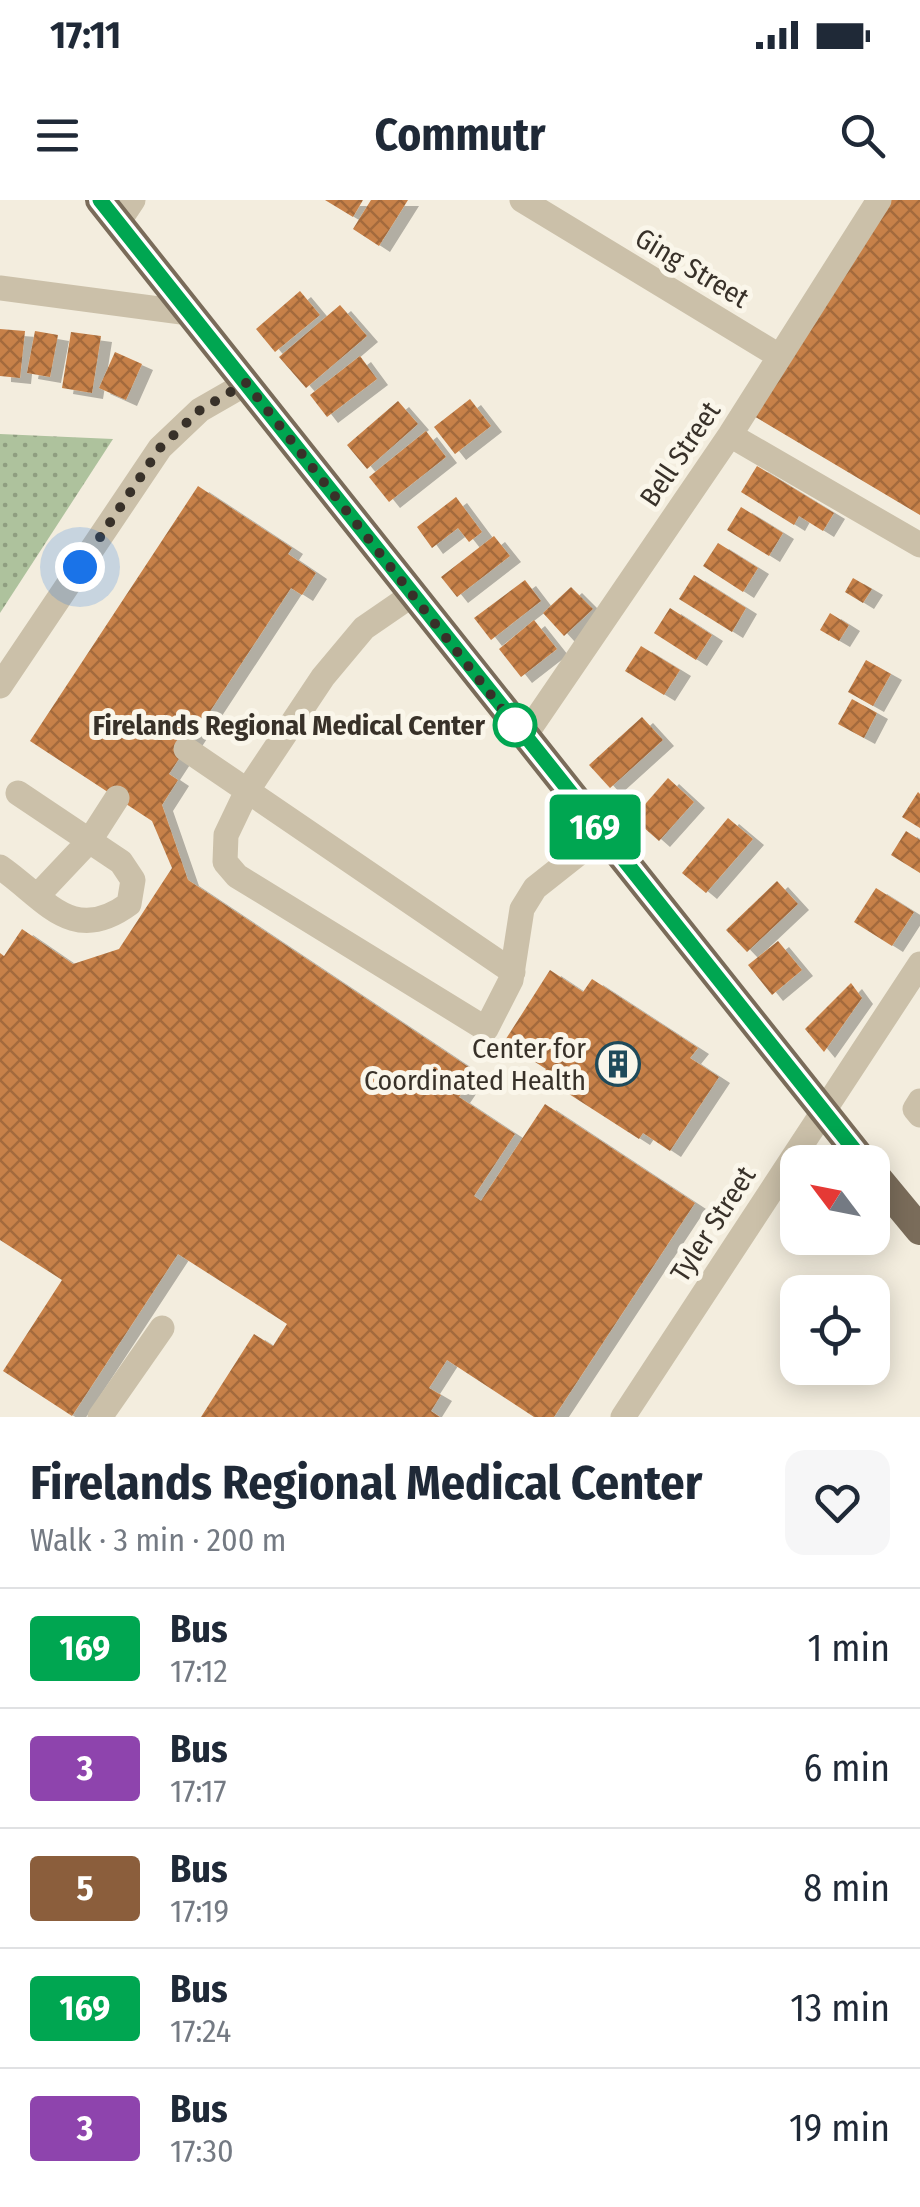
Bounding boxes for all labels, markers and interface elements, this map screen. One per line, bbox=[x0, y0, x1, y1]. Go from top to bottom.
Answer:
text: 17:11 bbox=[50, 12, 121, 58]
icon: menu bbox=[30, 108, 85, 163]
text: Commutr bbox=[374, 108, 546, 162]
icon: search bbox=[835, 108, 890, 163]
street label: Ging Street bbox=[629, 221, 755, 315]
street label: Bell Street bbox=[633, 395, 728, 513]
your location bbox=[55, 542, 105, 592]
marker: Firelands Regional Medical Center bbox=[494, 704, 536, 746]
place label: Firelands Regional Medical Center bbox=[93, 709, 486, 742]
line badge: 169 bbox=[538, 794, 652, 860]
text: 169 bbox=[570, 806, 620, 848]
place label: Center for Coordinated Health bbox=[364, 1032, 586, 1097]
building icon: Center for Coordinated Health bbox=[595, 1041, 641, 1087]
north arrow bbox=[780, 1145, 890, 1255]
map controls bbox=[780, 1145, 890, 1385]
street label: Tyler Street bbox=[664, 1160, 763, 1288]
button: locate bbox=[780, 1275, 890, 1385]
button: heart bbox=[785, 1450, 890, 1555]
text: Firelands Regional Medical Center bbox=[30, 1454, 702, 1512]
text: Walk · 3 min · 200 m bbox=[30, 1521, 286, 1559]
text: Bus bbox=[170, 1606, 228, 1652]
text: 1 min bbox=[807, 1625, 890, 1671]
text: 169 bbox=[60, 1627, 110, 1669]
text: 17:12 bbox=[170, 1652, 228, 1690]
text: Bus bbox=[170, 1726, 228, 1772]
text: 6 min bbox=[803, 1745, 890, 1791]
text: 3 bbox=[77, 1747, 93, 1789]
text: 17:17 bbox=[170, 1772, 226, 1810]
text: Bus bbox=[170, 1846, 228, 1892]
text: 8 min bbox=[803, 1865, 890, 1911]
text: 5 bbox=[76, 1867, 94, 1909]
text: 17:19 bbox=[170, 1892, 229, 1930]
text: Bus bbox=[170, 1966, 228, 2012]
text: 13 min bbox=[790, 1985, 890, 2031]
text: 169 bbox=[60, 1987, 110, 2029]
text: 17:24 bbox=[170, 2012, 231, 2050]
text: Bus bbox=[170, 2086, 228, 2132]
text: 19 min bbox=[789, 2105, 890, 2151]
text: 3 bbox=[77, 2107, 93, 2149]
text: 17:30 bbox=[170, 2132, 234, 2170]

